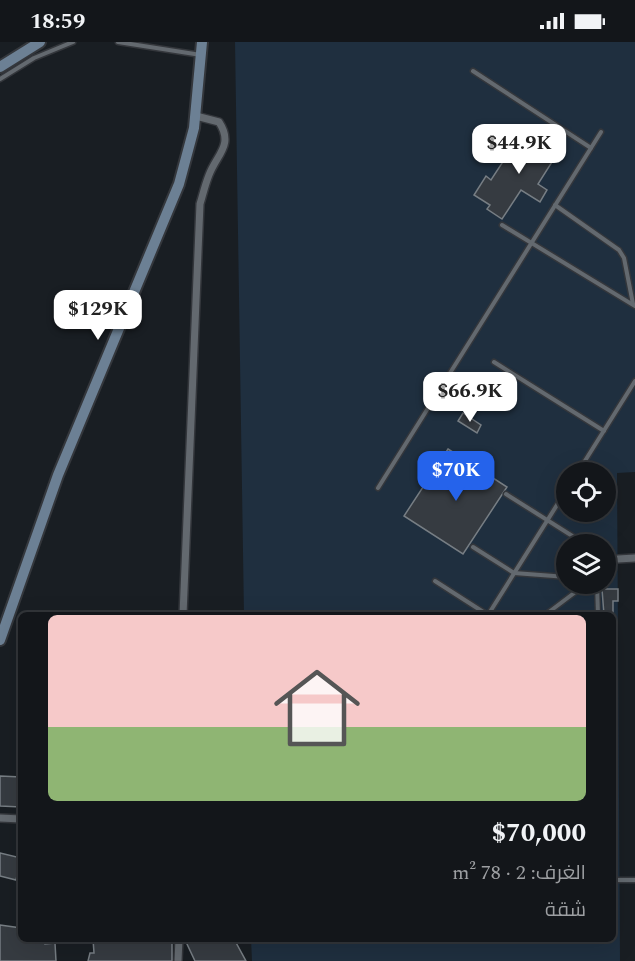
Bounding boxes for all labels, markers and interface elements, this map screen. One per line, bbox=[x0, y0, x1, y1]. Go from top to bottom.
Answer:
text: 18:59 bbox=[30, 5, 85, 38]
pin: $44.9K bbox=[470, 124, 568, 175]
text: $44.9K bbox=[486, 128, 552, 158]
pin: $129K bbox=[56, 290, 140, 341]
text: $129K bbox=[68, 294, 128, 324]
pin: $66.9K bbox=[421, 372, 519, 423]
text: $66.9K bbox=[437, 376, 503, 406]
pin: $70K bbox=[420, 451, 492, 502]
text: $70K bbox=[431, 455, 481, 485]
map controls bbox=[556, 462, 616, 594]
button: locate bbox=[556, 462, 616, 522]
button: layers bbox=[556, 534, 616, 594]
icon: home bbox=[263, 654, 371, 762]
text: $70,000 bbox=[492, 813, 586, 853]
text: الغرف: 2 · 78 m² bbox=[452, 858, 586, 888]
text: شقة bbox=[545, 895, 586, 925]

